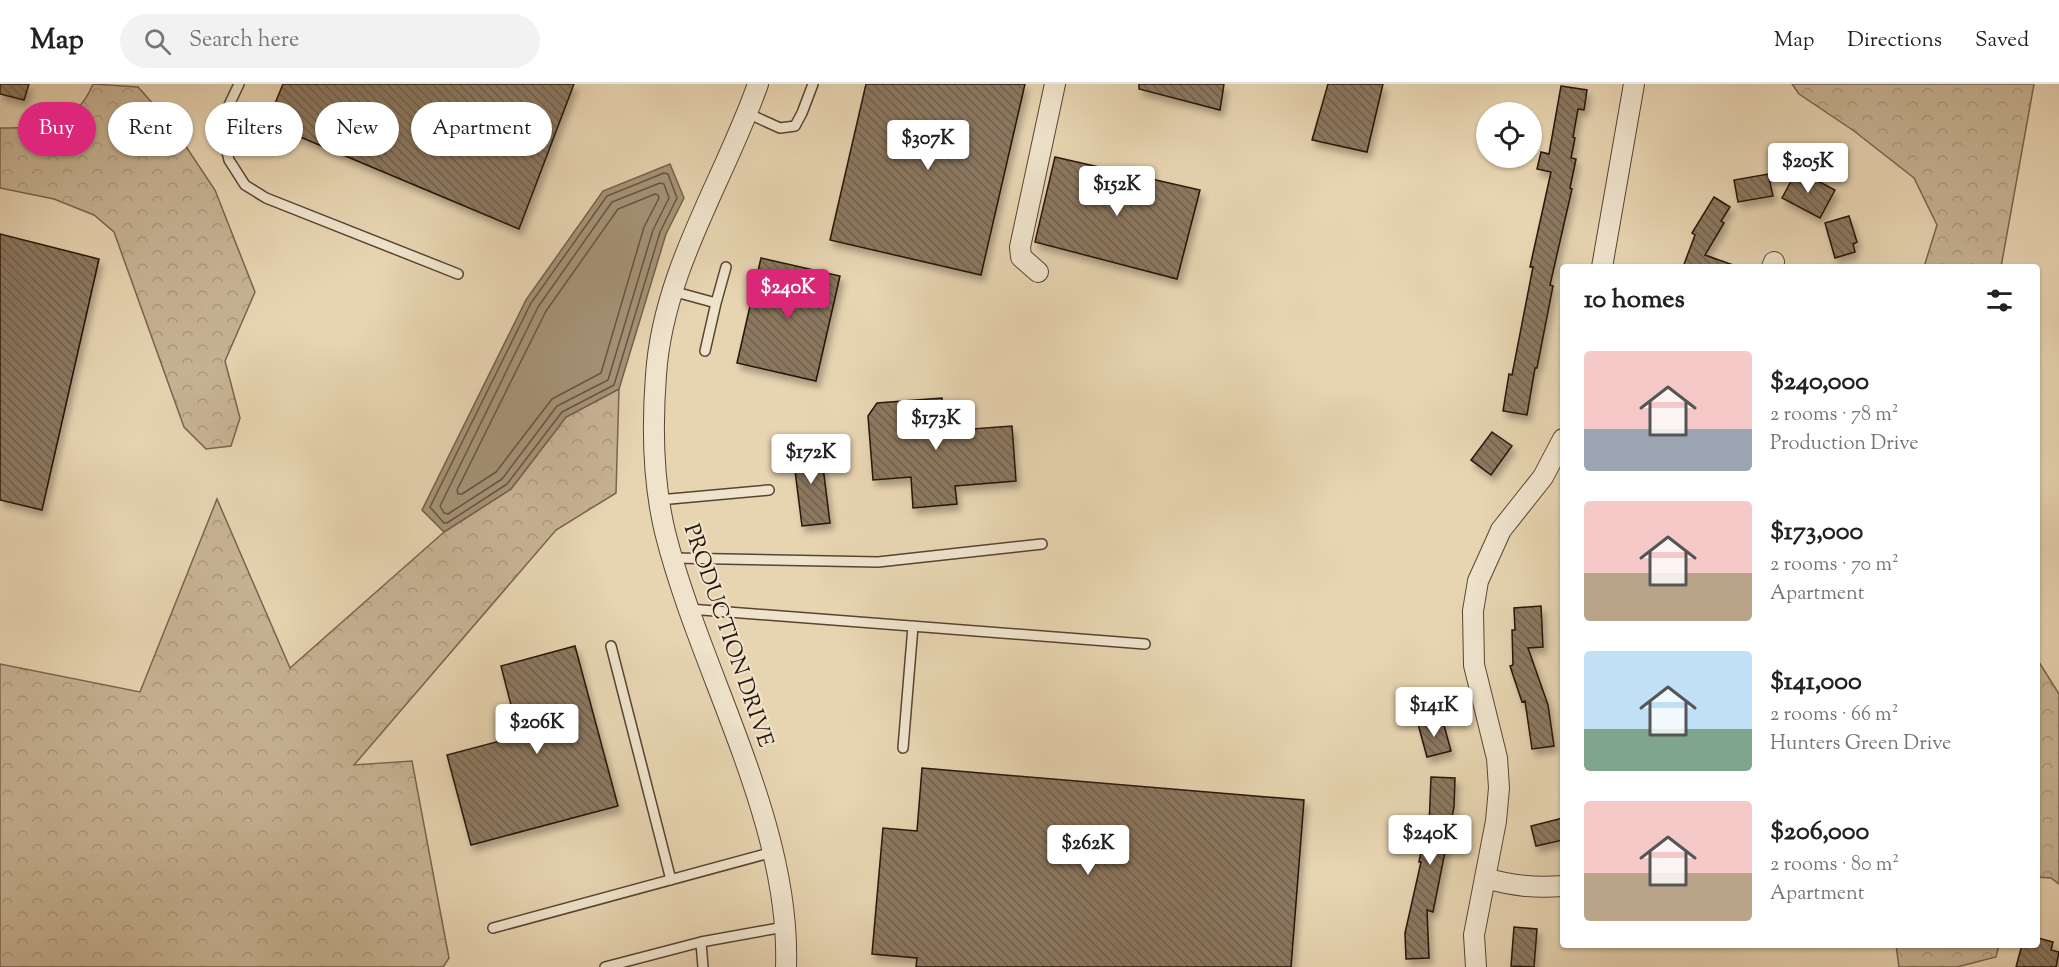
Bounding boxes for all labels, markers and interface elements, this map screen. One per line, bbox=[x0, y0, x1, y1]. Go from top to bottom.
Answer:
search box bbox=[120, 14, 540, 68]
text: Map bbox=[30, 21, 84, 61]
icon: search bbox=[141, 25, 174, 58]
text: Search here bbox=[189, 25, 299, 57]
text: Map bbox=[1774, 26, 1814, 56]
text: Directions bbox=[1847, 26, 1942, 56]
text: Saved bbox=[1975, 26, 2029, 56]
chip: Buy bbox=[18, 102, 96, 156]
chip: Rent bbox=[108, 102, 193, 156]
chip: Filters bbox=[205, 102, 303, 156]
chip: New bbox=[315, 102, 399, 156]
chip: Apartment bbox=[411, 102, 552, 156]
map controls bbox=[1476, 102, 1542, 168]
button: locate bbox=[1476, 102, 1542, 168]
pin: $307K bbox=[886, 120, 970, 171]
text: $307K bbox=[901, 125, 955, 154]
pin: $205K bbox=[1766, 143, 1850, 194]
text: $205K bbox=[1782, 148, 1834, 177]
pin: $152K bbox=[1075, 166, 1159, 217]
text: $152K bbox=[1093, 171, 1141, 200]
pin: $240K bbox=[746, 269, 830, 320]
text: $240K bbox=[761, 274, 815, 303]
text: 10 homes bbox=[1584, 282, 1685, 319]
icon: filters bbox=[1983, 284, 2016, 317]
text: $240,000 bbox=[1770, 364, 1869, 401]
icon: home bbox=[1632, 375, 1704, 447]
pin: $173K bbox=[894, 400, 978, 451]
text: 2 rooms · 78 m² bbox=[1770, 401, 1899, 430]
text: $173K bbox=[911, 405, 961, 434]
text: Production Drive bbox=[1770, 430, 1919, 459]
pin: $172K bbox=[769, 434, 853, 485]
text: $172K bbox=[785, 439, 837, 468]
text: $173,000 bbox=[1770, 514, 1863, 551]
street label: PRODUCTION DRIVE bbox=[674, 520, 780, 752]
icon: home bbox=[1632, 525, 1704, 597]
text: 2 rooms · 70 m² bbox=[1770, 551, 1899, 580]
text: Apartment bbox=[1770, 580, 1865, 609]
text: $141,000 bbox=[1770, 664, 1862, 701]
icon: home bbox=[1632, 675, 1704, 747]
pin: $141K bbox=[1392, 687, 1476, 738]
text: $141K bbox=[1410, 692, 1458, 721]
text: 2 rooms · 66 m² bbox=[1770, 701, 1898, 730]
pin: $206K bbox=[495, 704, 579, 755]
text: $206K bbox=[509, 709, 565, 738]
text: Hunters Green Drive bbox=[1770, 730, 1951, 759]
text: $206,000 bbox=[1770, 814, 1869, 851]
pin: $240K bbox=[1388, 815, 1472, 866]
text: $240K bbox=[1403, 820, 1457, 849]
pin: $262K bbox=[1046, 825, 1130, 876]
icon: home bbox=[1632, 825, 1704, 897]
text: $262K bbox=[1061, 830, 1115, 859]
text: 2 rooms · 80 m² bbox=[1770, 851, 1899, 880]
text: Apartment bbox=[1770, 880, 1865, 909]

